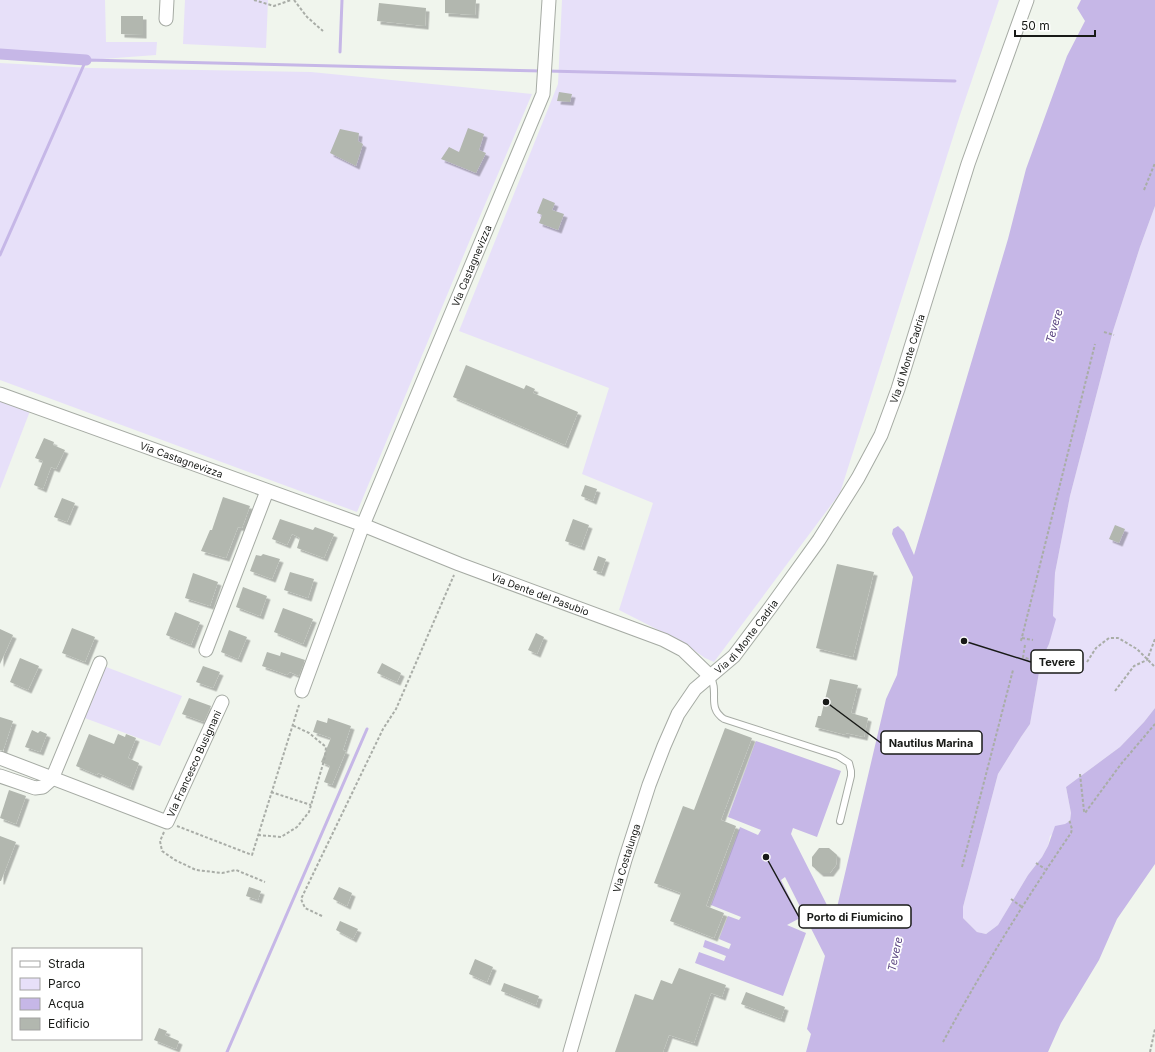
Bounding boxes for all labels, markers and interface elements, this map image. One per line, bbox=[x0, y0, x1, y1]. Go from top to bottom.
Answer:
scale bar bbox=[1015, 12, 1095, 38]
text: 50 m bbox=[1021, 18, 1050, 33]
street label: Via Castagnevizza bbox=[449, 223, 494, 308]
water label: Tevere bbox=[1042, 307, 1066, 345]
street label: Via di Monte Cadria bbox=[887, 313, 927, 405]
street label: Via Castagnevizza bbox=[138, 439, 225, 480]
street label: Via Dente del Pasubio bbox=[489, 570, 591, 618]
street label: Via di Monte Cadria bbox=[712, 597, 780, 676]
callout: Tevere bbox=[1031, 650, 1083, 673]
text: Tevere bbox=[1039, 655, 1076, 669]
street label: Via Francesco Busignani bbox=[164, 708, 223, 819]
callout: Nautilus Marina bbox=[881, 731, 982, 754]
text: Nautilus Marina bbox=[889, 736, 973, 750]
street label: Via Costalunga bbox=[610, 822, 642, 894]
callout: Porto di Fiumicino bbox=[799, 905, 911, 928]
text: Porto di Fiumicino bbox=[807, 910, 904, 924]
water label: Tevere bbox=[885, 935, 905, 973]
legend bbox=[12, 948, 142, 1040]
text: Strada bbox=[48, 956, 85, 971]
text: Parco bbox=[48, 976, 81, 991]
text: Acqua bbox=[48, 996, 84, 1011]
text: Edificio bbox=[48, 1016, 90, 1031]

